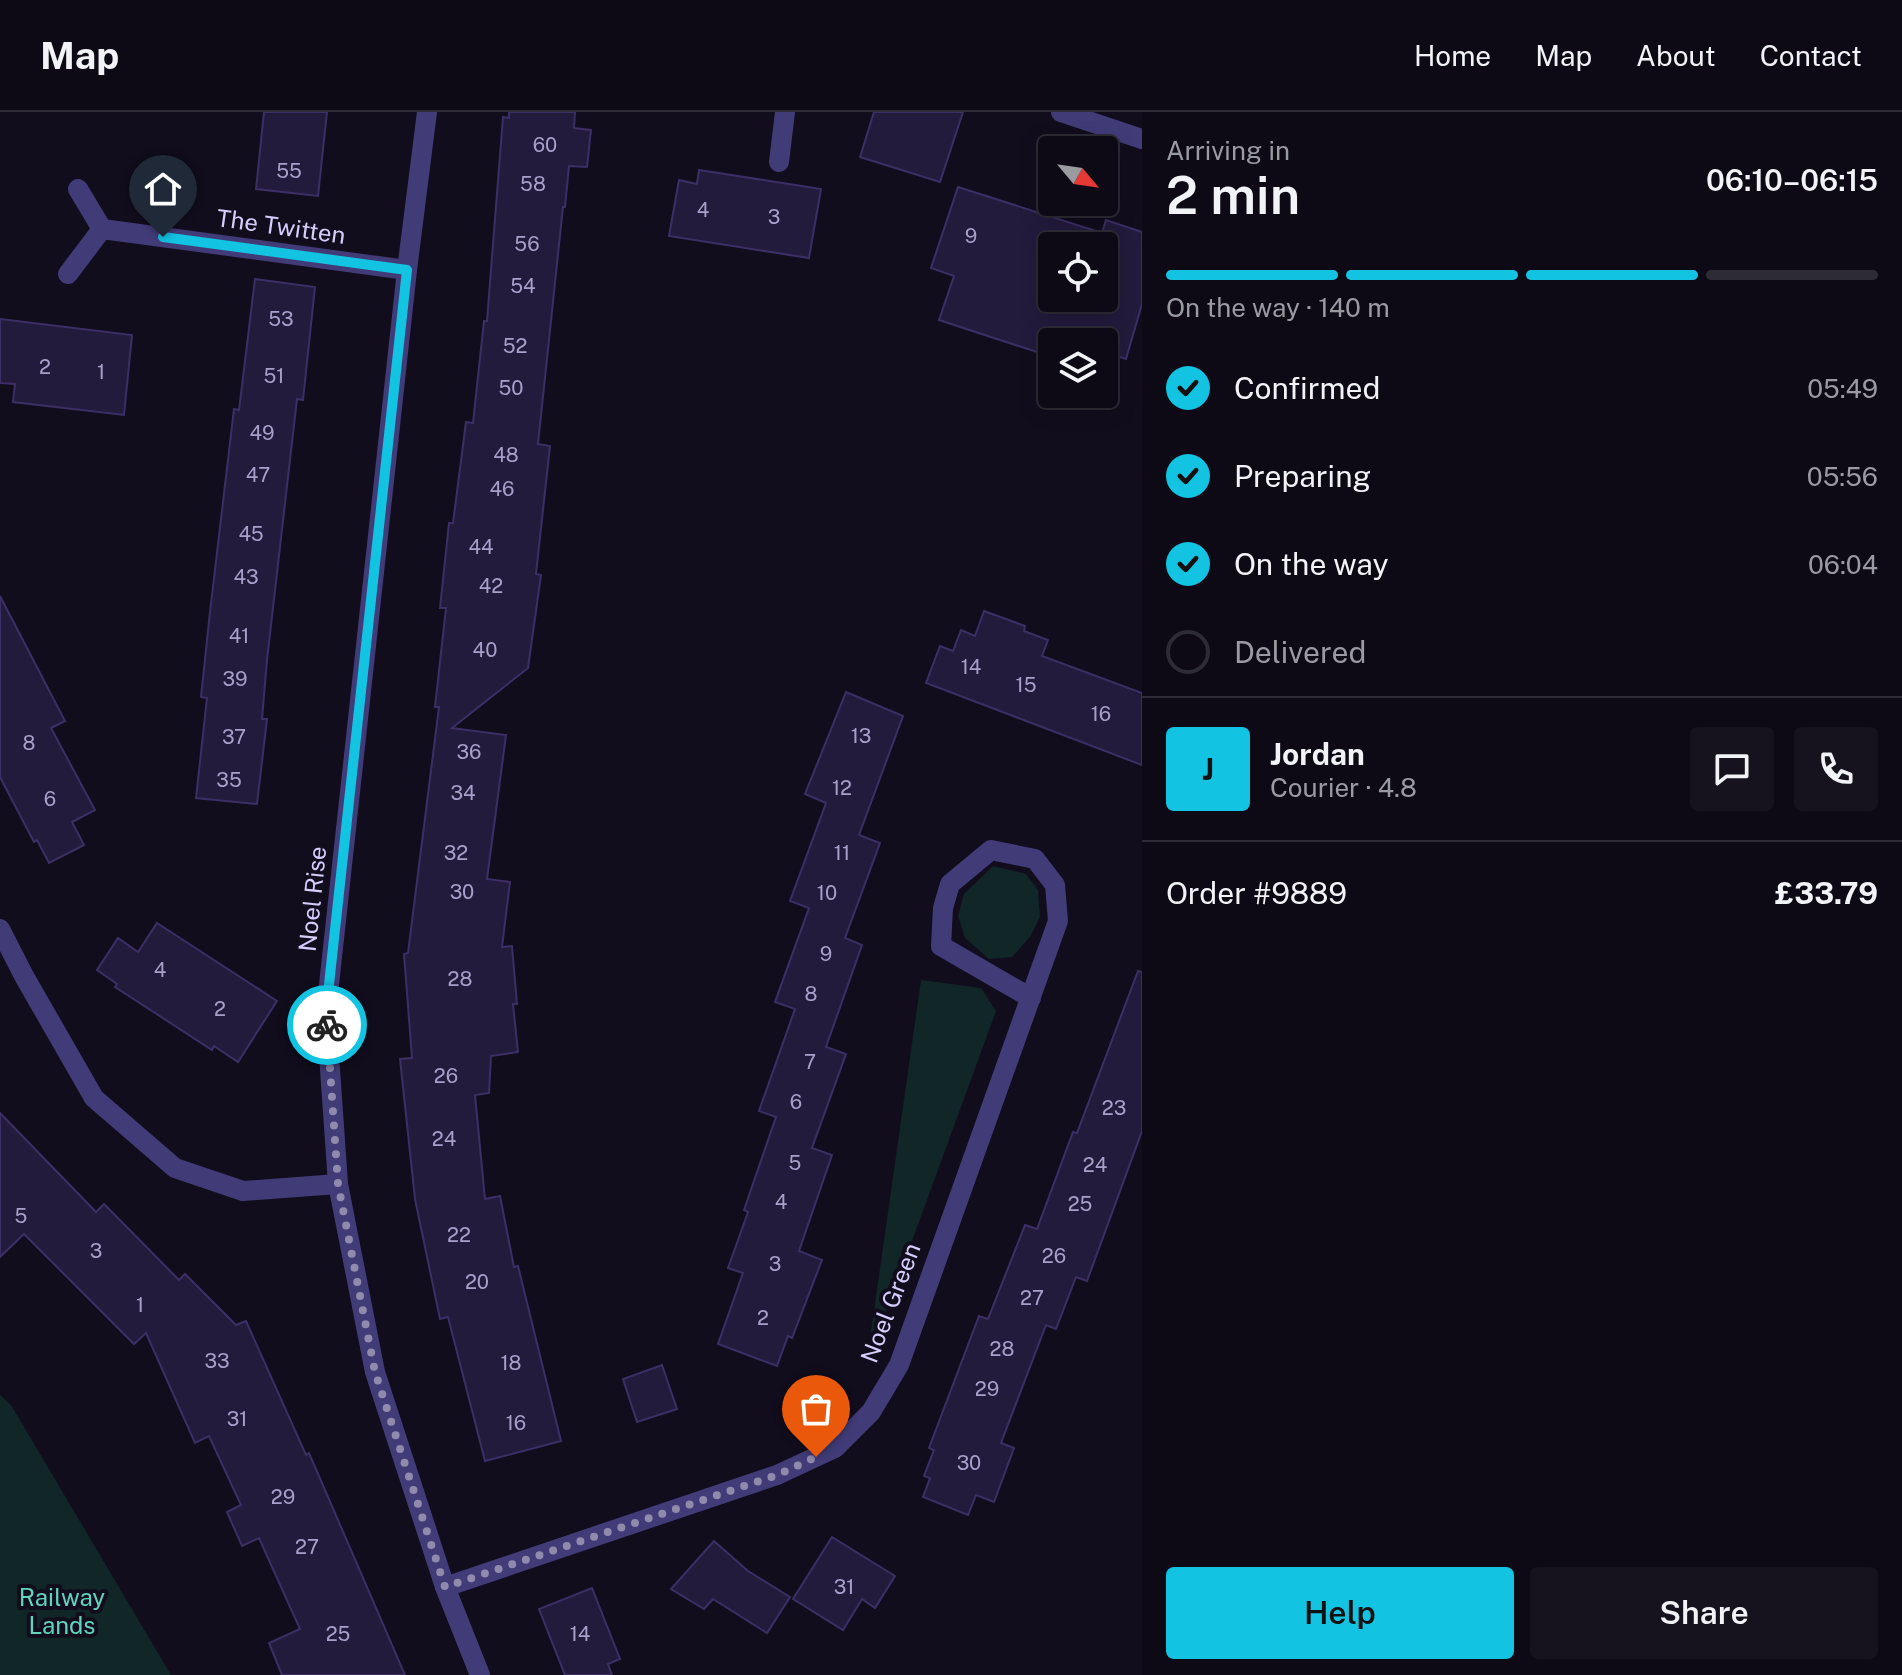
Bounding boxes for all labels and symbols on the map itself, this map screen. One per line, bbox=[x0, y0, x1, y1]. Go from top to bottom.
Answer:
house number: 60 bbox=[533, 133, 557, 157]
north arrow bbox=[1038, 136, 1118, 216]
pin bbox=[129, 155, 197, 237]
house number: 55 bbox=[276, 159, 302, 183]
house number: 58 bbox=[520, 172, 546, 196]
house number: 4 bbox=[697, 198, 709, 222]
street label: The Twitten bbox=[215, 203, 347, 249]
house number: 3 bbox=[768, 205, 780, 229]
house number: 9 bbox=[965, 224, 977, 248]
house number: 56 bbox=[514, 232, 540, 256]
house number: 54 bbox=[510, 274, 536, 298]
house number: 53 bbox=[268, 307, 294, 331]
house number: 52 bbox=[503, 334, 527, 358]
house number: 2 bbox=[39, 355, 51, 379]
house number: 1 bbox=[97, 360, 105, 384]
house number: 51 bbox=[264, 364, 284, 388]
house number: 50 bbox=[498, 376, 524, 400]
house number: 49 bbox=[249, 421, 275, 445]
house number: 48 bbox=[493, 443, 519, 467]
house number: 47 bbox=[246, 463, 270, 487]
house number: 46 bbox=[489, 477, 515, 501]
house number: 45 bbox=[238, 522, 264, 546]
house number: 44 bbox=[468, 535, 494, 559]
house number: 43 bbox=[233, 565, 259, 589]
house number: 42 bbox=[479, 574, 503, 598]
house number: 41 bbox=[229, 624, 249, 648]
house number: 40 bbox=[473, 638, 497, 662]
house number: 14 bbox=[961, 655, 981, 679]
house number: 39 bbox=[223, 667, 247, 691]
house number: 15 bbox=[1016, 673, 1036, 697]
house number: 16 bbox=[1091, 702, 1111, 726]
house number: 13 bbox=[851, 724, 871, 748]
house number: 37 bbox=[222, 725, 246, 749]
house number: 8 bbox=[23, 731, 35, 755]
house number: 36 bbox=[457, 740, 481, 764]
house number: 35 bbox=[216, 768, 242, 792]
house number: 12 bbox=[832, 776, 852, 800]
house number: 34 bbox=[450, 781, 476, 805]
house number: 6 bbox=[44, 787, 56, 811]
house number: 32 bbox=[444, 841, 468, 865]
house number: 11 bbox=[834, 841, 850, 865]
street label: Noel Rise bbox=[293, 845, 331, 953]
house number: 30 bbox=[450, 880, 474, 904]
house number: 10 bbox=[817, 881, 837, 905]
house number: 9 bbox=[820, 942, 832, 966]
house number: 4 bbox=[154, 958, 166, 982]
house number: 28 bbox=[448, 967, 472, 991]
house number: 8 bbox=[805, 982, 817, 1006]
courier bbox=[287, 985, 367, 1065]
house number: 2 bbox=[214, 997, 226, 1021]
house number: 7 bbox=[804, 1050, 816, 1074]
house number: 26 bbox=[434, 1064, 458, 1088]
house number: 6 bbox=[790, 1090, 802, 1114]
house number: 23 bbox=[1102, 1096, 1126, 1120]
house number: 24 bbox=[432, 1127, 456, 1151]
house number: 5 bbox=[789, 1151, 801, 1175]
house number: 24 bbox=[1083, 1153, 1107, 1177]
house number: 4 bbox=[775, 1190, 787, 1214]
house number: 25 bbox=[1068, 1192, 1092, 1216]
house number: 5 bbox=[15, 1204, 27, 1228]
house number: 22 bbox=[447, 1223, 471, 1247]
house number: 3 bbox=[90, 1239, 102, 1263]
street label: Noel Green bbox=[854, 1239, 926, 1366]
house number: 26 bbox=[1042, 1244, 1066, 1268]
house number: 3 bbox=[769, 1252, 781, 1276]
house number: 20 bbox=[465, 1270, 489, 1294]
house number: 27 bbox=[1020, 1286, 1044, 1310]
house number: 1 bbox=[136, 1293, 144, 1317]
house number: 2 bbox=[757, 1306, 769, 1330]
house number: 28 bbox=[990, 1337, 1014, 1361]
house number: 33 bbox=[204, 1349, 230, 1373]
house number: 18 bbox=[500, 1351, 522, 1375]
pin bbox=[782, 1375, 850, 1457]
house number: 29 bbox=[975, 1377, 999, 1401]
house number: 31 bbox=[227, 1407, 247, 1431]
house number: 16 bbox=[506, 1411, 526, 1435]
house number: 30 bbox=[957, 1451, 981, 1475]
house number: 29 bbox=[271, 1485, 295, 1509]
house number: 27 bbox=[295, 1535, 319, 1559]
house number: 31 bbox=[834, 1575, 854, 1599]
park label: Railway Lands bbox=[19, 1583, 105, 1639]
house number: 25 bbox=[326, 1622, 350, 1646]
house number: 14 bbox=[570, 1622, 590, 1646]

